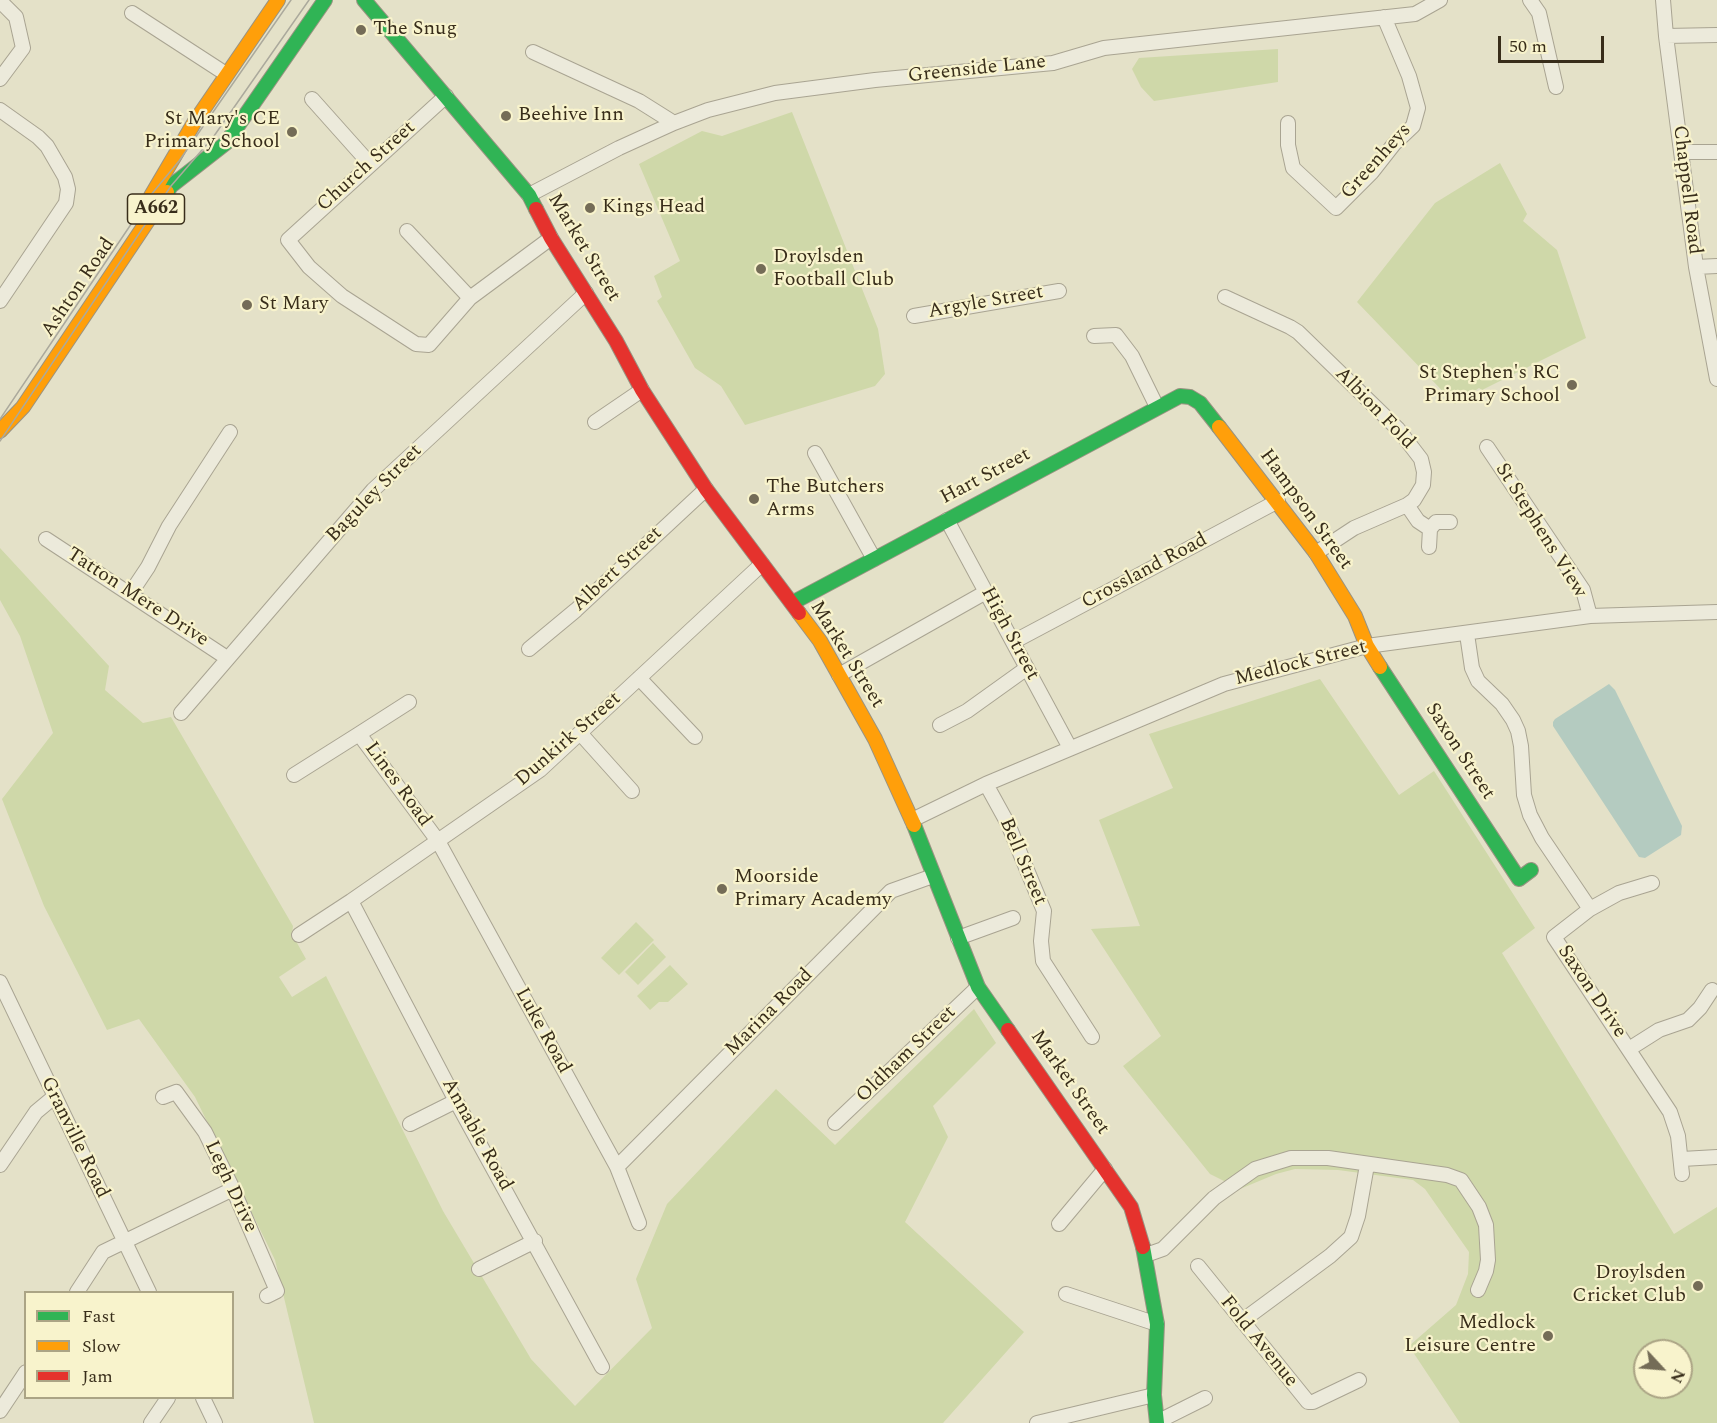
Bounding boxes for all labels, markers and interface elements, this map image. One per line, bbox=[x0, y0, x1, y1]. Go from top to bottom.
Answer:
place label: The Snug bbox=[373, 18, 457, 42]
marker: The Snug bbox=[354, 23, 368, 37]
scale bar bbox=[1501, 24, 1608, 62]
text: 50 m bbox=[1509, 33, 1547, 60]
street label: Greenside Lane bbox=[907, 51, 1047, 89]
place label: Beehive Inn bbox=[518, 104, 624, 128]
place label: St Mary's CE Primary School bbox=[144, 108, 280, 155]
marker: Beehive Inn bbox=[499, 109, 513, 123]
street label: Church Street bbox=[313, 117, 421, 217]
street label: Greenheys bbox=[1337, 119, 1417, 205]
street label: Chappell Road bbox=[1666, 124, 1706, 256]
marker: St Mary's CE Primary School bbox=[285, 125, 299, 139]
street label: Market Street bbox=[541, 190, 625, 306]
road number: A662 bbox=[128, 194, 184, 224]
place label: Kings Head bbox=[602, 196, 705, 220]
marker: Kings Head bbox=[583, 201, 597, 215]
street label: Ashton Road bbox=[37, 234, 121, 342]
place label: Droylsden Football Club bbox=[773, 246, 894, 293]
marker: Droylsden Football Club bbox=[754, 262, 768, 276]
street label: Argyle Street bbox=[927, 281, 1045, 325]
place label: St Mary bbox=[259, 293, 328, 317]
marker: St Mary bbox=[240, 298, 254, 312]
place label: St Stephen's RC Primary School bbox=[1419, 362, 1560, 409]
street label: Albion Fold bbox=[1329, 363, 1419, 455]
marker: St Stephen's RC Primary School bbox=[1565, 378, 1579, 392]
street label: Baguley Street bbox=[322, 440, 428, 548]
street label: Hart Street bbox=[937, 443, 1035, 511]
street label: Hampson Street bbox=[1253, 445, 1357, 575]
street label: St Stephens View bbox=[1489, 459, 1591, 603]
place label: The Butchers Arms bbox=[766, 476, 885, 523]
marker: The Butchers Arms bbox=[747, 492, 761, 506]
street label: Albert Street bbox=[568, 522, 668, 618]
street label: Crossland Road bbox=[1078, 529, 1212, 615]
street label: Tatton Mere Drive bbox=[61, 543, 213, 653]
street label: High Street bbox=[974, 583, 1044, 685]
street label: Market Street bbox=[804, 597, 888, 713]
street label: Medlock Street bbox=[1233, 636, 1369, 692]
street label: Dunkirk Street bbox=[511, 688, 627, 792]
street label: Saxon Street bbox=[1419, 699, 1499, 805]
street label: Lines Road bbox=[358, 738, 436, 832]
street label: Bell Street bbox=[993, 815, 1051, 909]
place label: Moorside Primary Academy bbox=[734, 866, 892, 913]
marker: Moorside Primary Academy bbox=[715, 882, 729, 896]
street label: Saxon Drive bbox=[1551, 941, 1631, 1043]
street label: Marina Road bbox=[721, 964, 819, 1062]
street label: Luke Road bbox=[509, 984, 575, 1078]
street label: Oldham Street bbox=[852, 1001, 962, 1109]
street label: Market Street bbox=[1024, 1026, 1114, 1140]
street label: Granville Road bbox=[34, 1073, 114, 1203]
street label: Annable Road bbox=[435, 1075, 517, 1195]
street label: Legh Drive bbox=[198, 1137, 262, 1237]
place label: Droylsden Cricket Club bbox=[1572, 1262, 1686, 1309]
marker: Droylsden Cricket Club bbox=[1691, 1279, 1705, 1293]
legend bbox=[24, 1291, 234, 1399]
street label: Fold Avenue bbox=[1214, 1291, 1302, 1393]
text: Fast bbox=[82, 1303, 115, 1330]
place label: Medlock Leisure Centre bbox=[1404, 1312, 1536, 1359]
marker: Medlock Leisure Centre bbox=[1541, 1329, 1555, 1343]
text: Slow bbox=[82, 1333, 120, 1360]
north arrow bbox=[1633, 1339, 1693, 1399]
text: Jam bbox=[82, 1363, 113, 1390]
text: N bbox=[1664, 1365, 1691, 1387]

